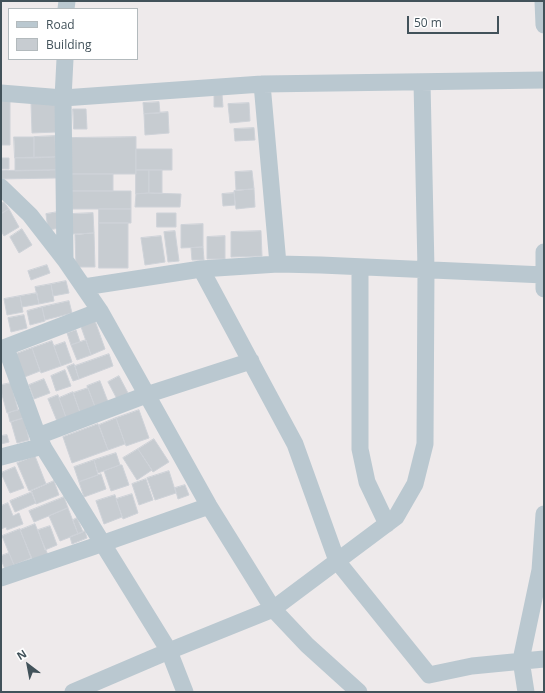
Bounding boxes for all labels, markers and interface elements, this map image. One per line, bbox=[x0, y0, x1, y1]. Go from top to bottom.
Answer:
legend bbox=[8, 8, 138, 60]
scale bar bbox=[409, 8, 501, 34]
text: 50 m bbox=[414, 14, 442, 31]
text: Road bbox=[46, 16, 75, 33]
text: Building bbox=[46, 36, 91, 53]
north arrow bbox=[8, 645, 48, 685]
text: N bbox=[14, 646, 29, 663]

